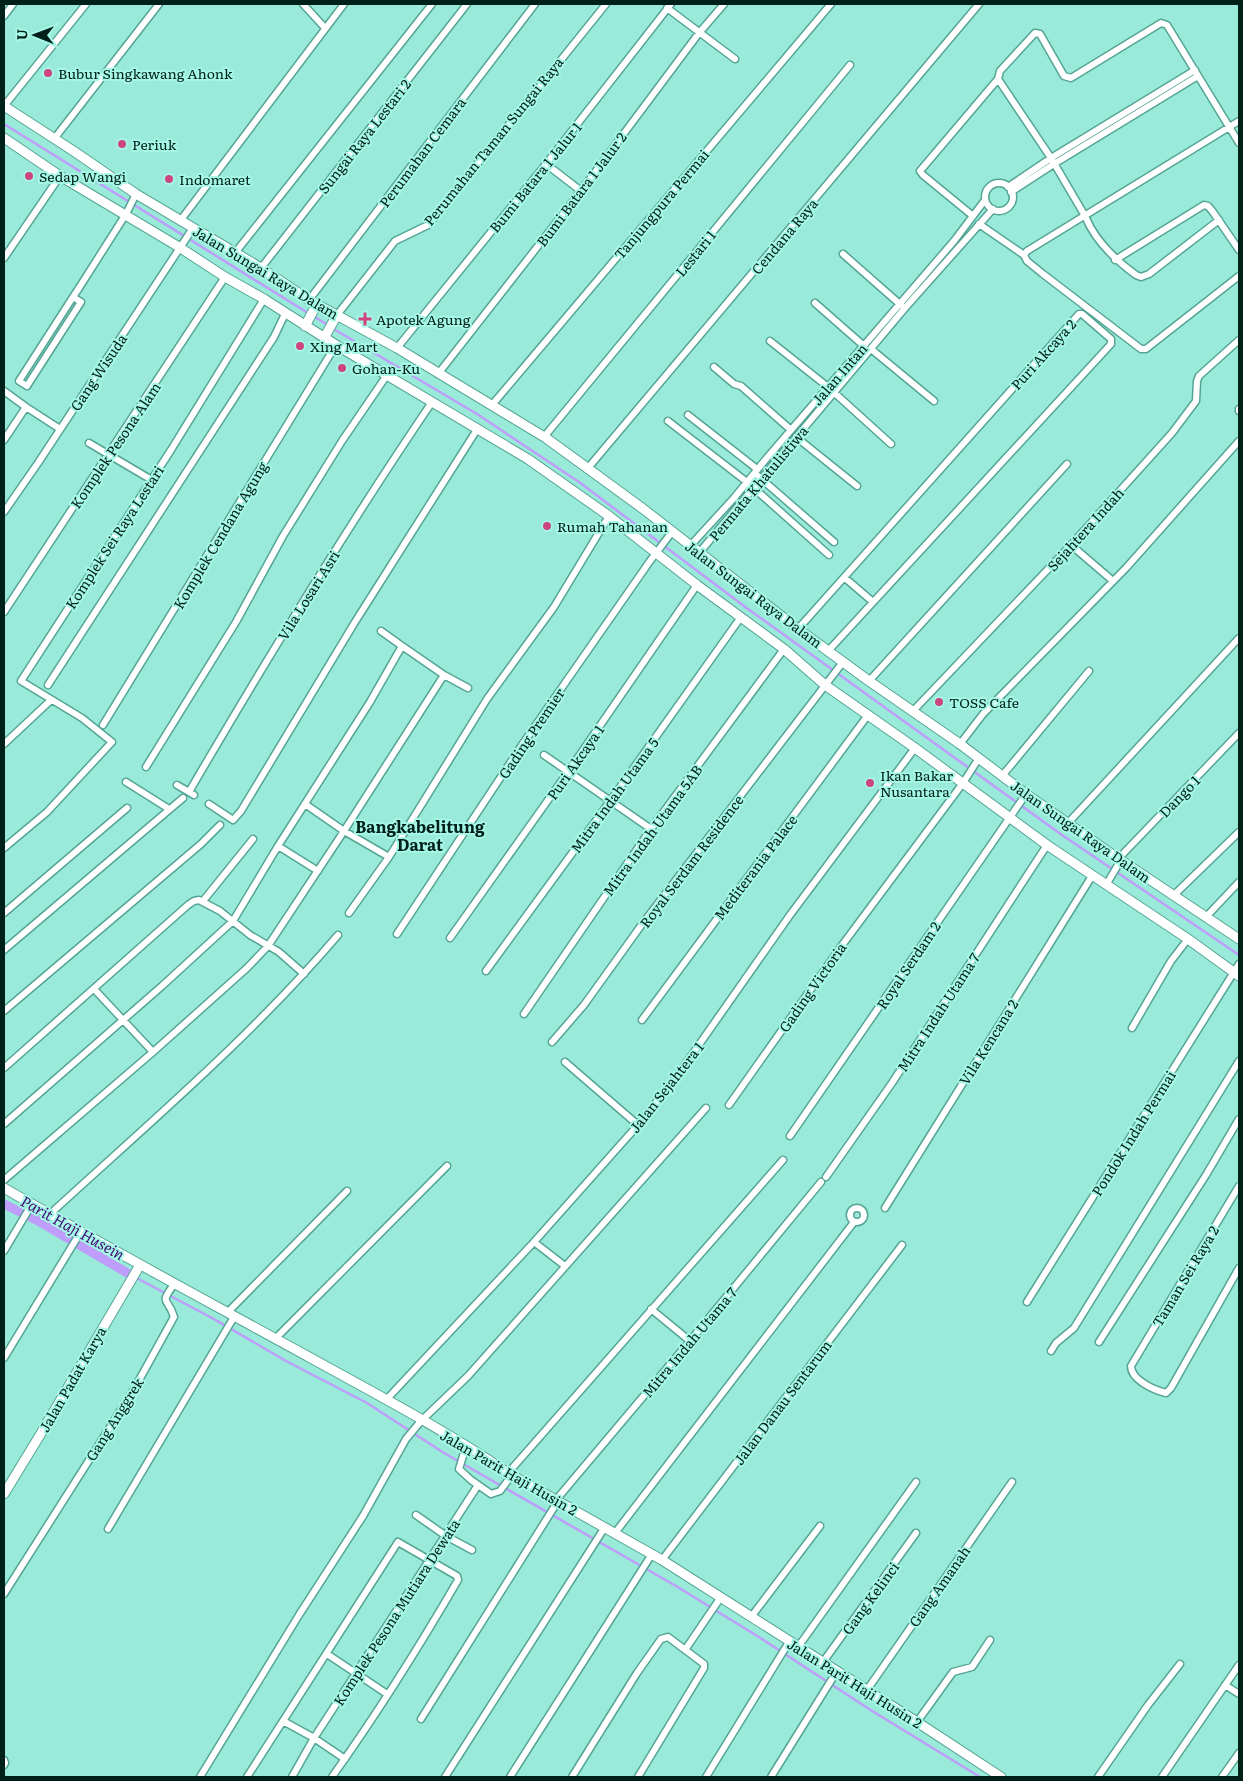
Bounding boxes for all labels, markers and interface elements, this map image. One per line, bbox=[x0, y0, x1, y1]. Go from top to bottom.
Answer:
north arrow bbox=[10, 10, 60, 60]
text: U bbox=[11, 29, 31, 40]
street label: Perumahan Taman Sungai Raya bbox=[419, 52, 568, 230]
place label: Bubur Singkawang Ahonk bbox=[58, 63, 233, 83]
marker: Bubur Singkawang Ahonk bbox=[42, 67, 54, 79]
street label: Sungai Raya Lestari 2 bbox=[313, 75, 415, 197]
street label: Perumahan Cemara bbox=[374, 93, 470, 211]
street label: Bumi Batara 1 Jalur 1 bbox=[484, 117, 586, 237]
street label: Bumi Batara 1 Jalur 2 bbox=[531, 128, 631, 250]
place label: Periuk bbox=[132, 134, 177, 154]
marker: Periuk bbox=[116, 138, 128, 150]
street label: Tanjungpura Permai bbox=[609, 144, 713, 263]
place label: Sedap Wangi bbox=[39, 166, 127, 186]
place label: Indomaret bbox=[179, 169, 251, 189]
marker: Sedap Wangi bbox=[23, 170, 35, 182]
marker: Indomaret bbox=[163, 173, 175, 185]
street label: Cendana Raya bbox=[746, 193, 822, 278]
street label: Jalan Sungai Raya Dalam bbox=[189, 220, 343, 324]
street label: Lestari 1 bbox=[670, 225, 720, 281]
place label: Apotek Agung bbox=[376, 309, 471, 329]
marker: Apotek Agung bbox=[358, 312, 372, 326]
street label: Puri Akcaya 2 bbox=[1006, 314, 1080, 394]
street label: Gang Wisuda bbox=[65, 329, 131, 414]
place label: Xing Mart bbox=[310, 336, 378, 356]
street label: Jalan Intan bbox=[807, 339, 871, 409]
marker: Xing Mart bbox=[294, 340, 306, 352]
place label: Gohan-Ku bbox=[352, 358, 420, 378]
marker: Gohan-Ku bbox=[336, 362, 348, 374]
street label: Komplek Pesona Alam bbox=[65, 377, 165, 512]
street label: Permata Khatulistiwa bbox=[704, 421, 813, 545]
street label: Komplek Cendana Agung bbox=[168, 457, 272, 613]
street label: Komplek Sei Raya Lestari bbox=[60, 461, 168, 613]
street label: Sejahtera Indah bbox=[1042, 483, 1128, 575]
place label: Rumah Tahanan bbox=[557, 516, 668, 536]
marker: Rumah Tahanan bbox=[541, 520, 553, 532]
street label: Jalan Sungai Raya Dalam bbox=[681, 536, 827, 652]
street label: Vila Losari Asri bbox=[272, 546, 344, 644]
street label: Gading Premier bbox=[493, 684, 569, 782]
place label: TOSS Cafe bbox=[949, 692, 1019, 712]
marker: TOSS Cafe bbox=[933, 696, 945, 708]
street label: Puri Akcaya 1 bbox=[542, 720, 609, 804]
street label: Mitra Indah Utama 5 bbox=[565, 733, 663, 857]
street label: Mitra Indah Utama 5AB bbox=[598, 760, 706, 900]
place label: Ikan Bakar Nusantara bbox=[880, 765, 953, 801]
street label: Dango 1 bbox=[1154, 770, 1204, 822]
street label: Jalan Sungai Raya Dalam bbox=[1007, 775, 1155, 887]
marker: Ikan Bakar Nusantara bbox=[864, 777, 876, 789]
street label: Royal Serdam Residence bbox=[634, 790, 748, 932]
street label: Mediterania Palace bbox=[709, 810, 801, 924]
district label: Bangkabelitung Darat bbox=[355, 814, 485, 856]
street label: Royal Serdam 2 bbox=[871, 917, 945, 1013]
street label: Gading Victoria bbox=[774, 938, 851, 1036]
street label: Mitra Indah Utama 7 bbox=[892, 949, 984, 1075]
street label: Vila Kencana 2 bbox=[954, 995, 1022, 1089]
street label: Jalan Sejahtera 1 bbox=[624, 1037, 708, 1137]
street label: Pondok Indah Permai bbox=[1086, 1066, 1180, 1200]
water label: Parit Haji Husein bbox=[17, 1189, 129, 1265]
street label: Taman Sei Raya 2 bbox=[1147, 1222, 1223, 1330]
street label: Mitra Indah Utama 7 bbox=[637, 1283, 741, 1401]
street label: Jalan Padat Karya bbox=[34, 1322, 111, 1435]
street label: Jalan Danau Sentarum bbox=[728, 1335, 836, 1469]
street label: Gang Anggrek bbox=[80, 1373, 148, 1464]
street label: Jalan Parit Haji Husin 2 bbox=[437, 1424, 581, 1520]
street label: Komplek Pesona Mutiara Dewata bbox=[328, 1514, 464, 1709]
street label: Gang Amanah bbox=[904, 1541, 974, 1631]
street label: Gang Kelinci bbox=[837, 1557, 903, 1638]
street label: Jalan Parit Haji Husin 2 bbox=[784, 1633, 926, 1733]

